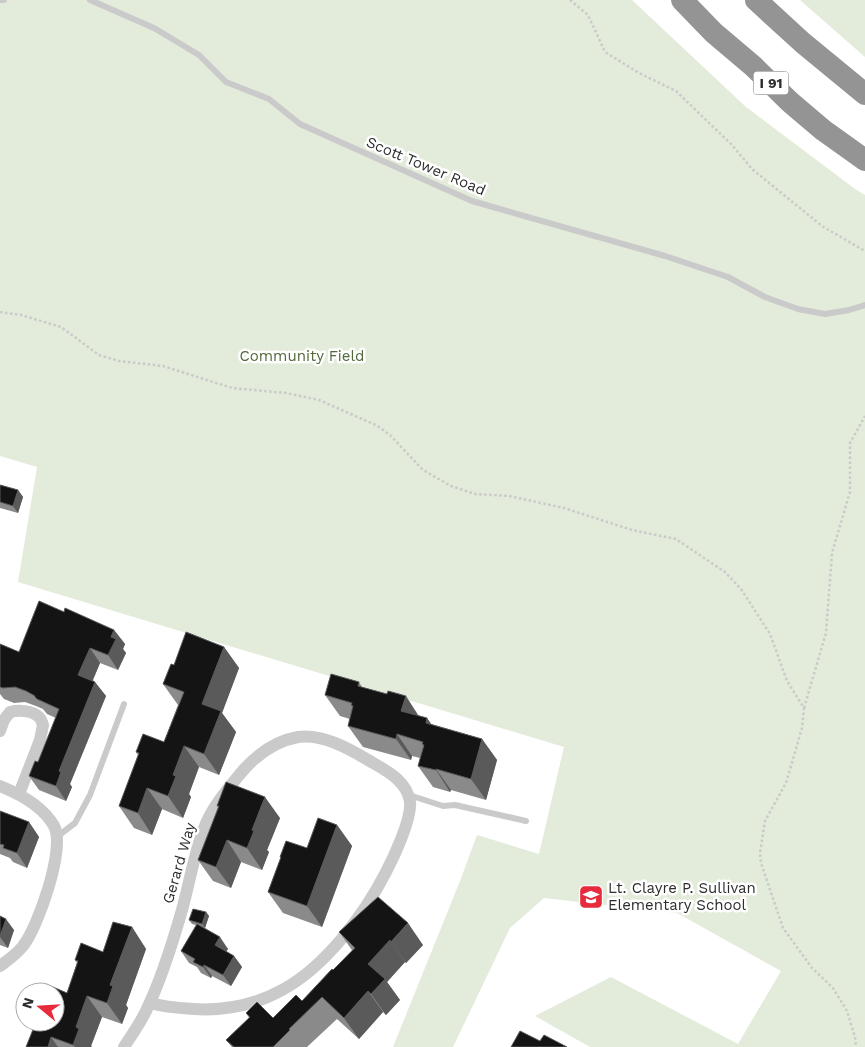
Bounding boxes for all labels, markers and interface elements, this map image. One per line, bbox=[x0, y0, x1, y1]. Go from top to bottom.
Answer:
road number: I 91 bbox=[754, 72, 788, 95]
street label: Scott Tower Road bbox=[364, 133, 488, 199]
park label: Community Field bbox=[240, 347, 364, 365]
street label: Gerard Way bbox=[159, 820, 199, 906]
place label: Lt. Clayre P. Sullivan Elementary School bbox=[608, 879, 756, 914]
school or university icon: Lt. Clayre P. Sullivan Elementary School bbox=[578, 884, 604, 910]
north arrow bbox=[15, 982, 65, 1032]
text: N bbox=[18, 996, 37, 1010]

